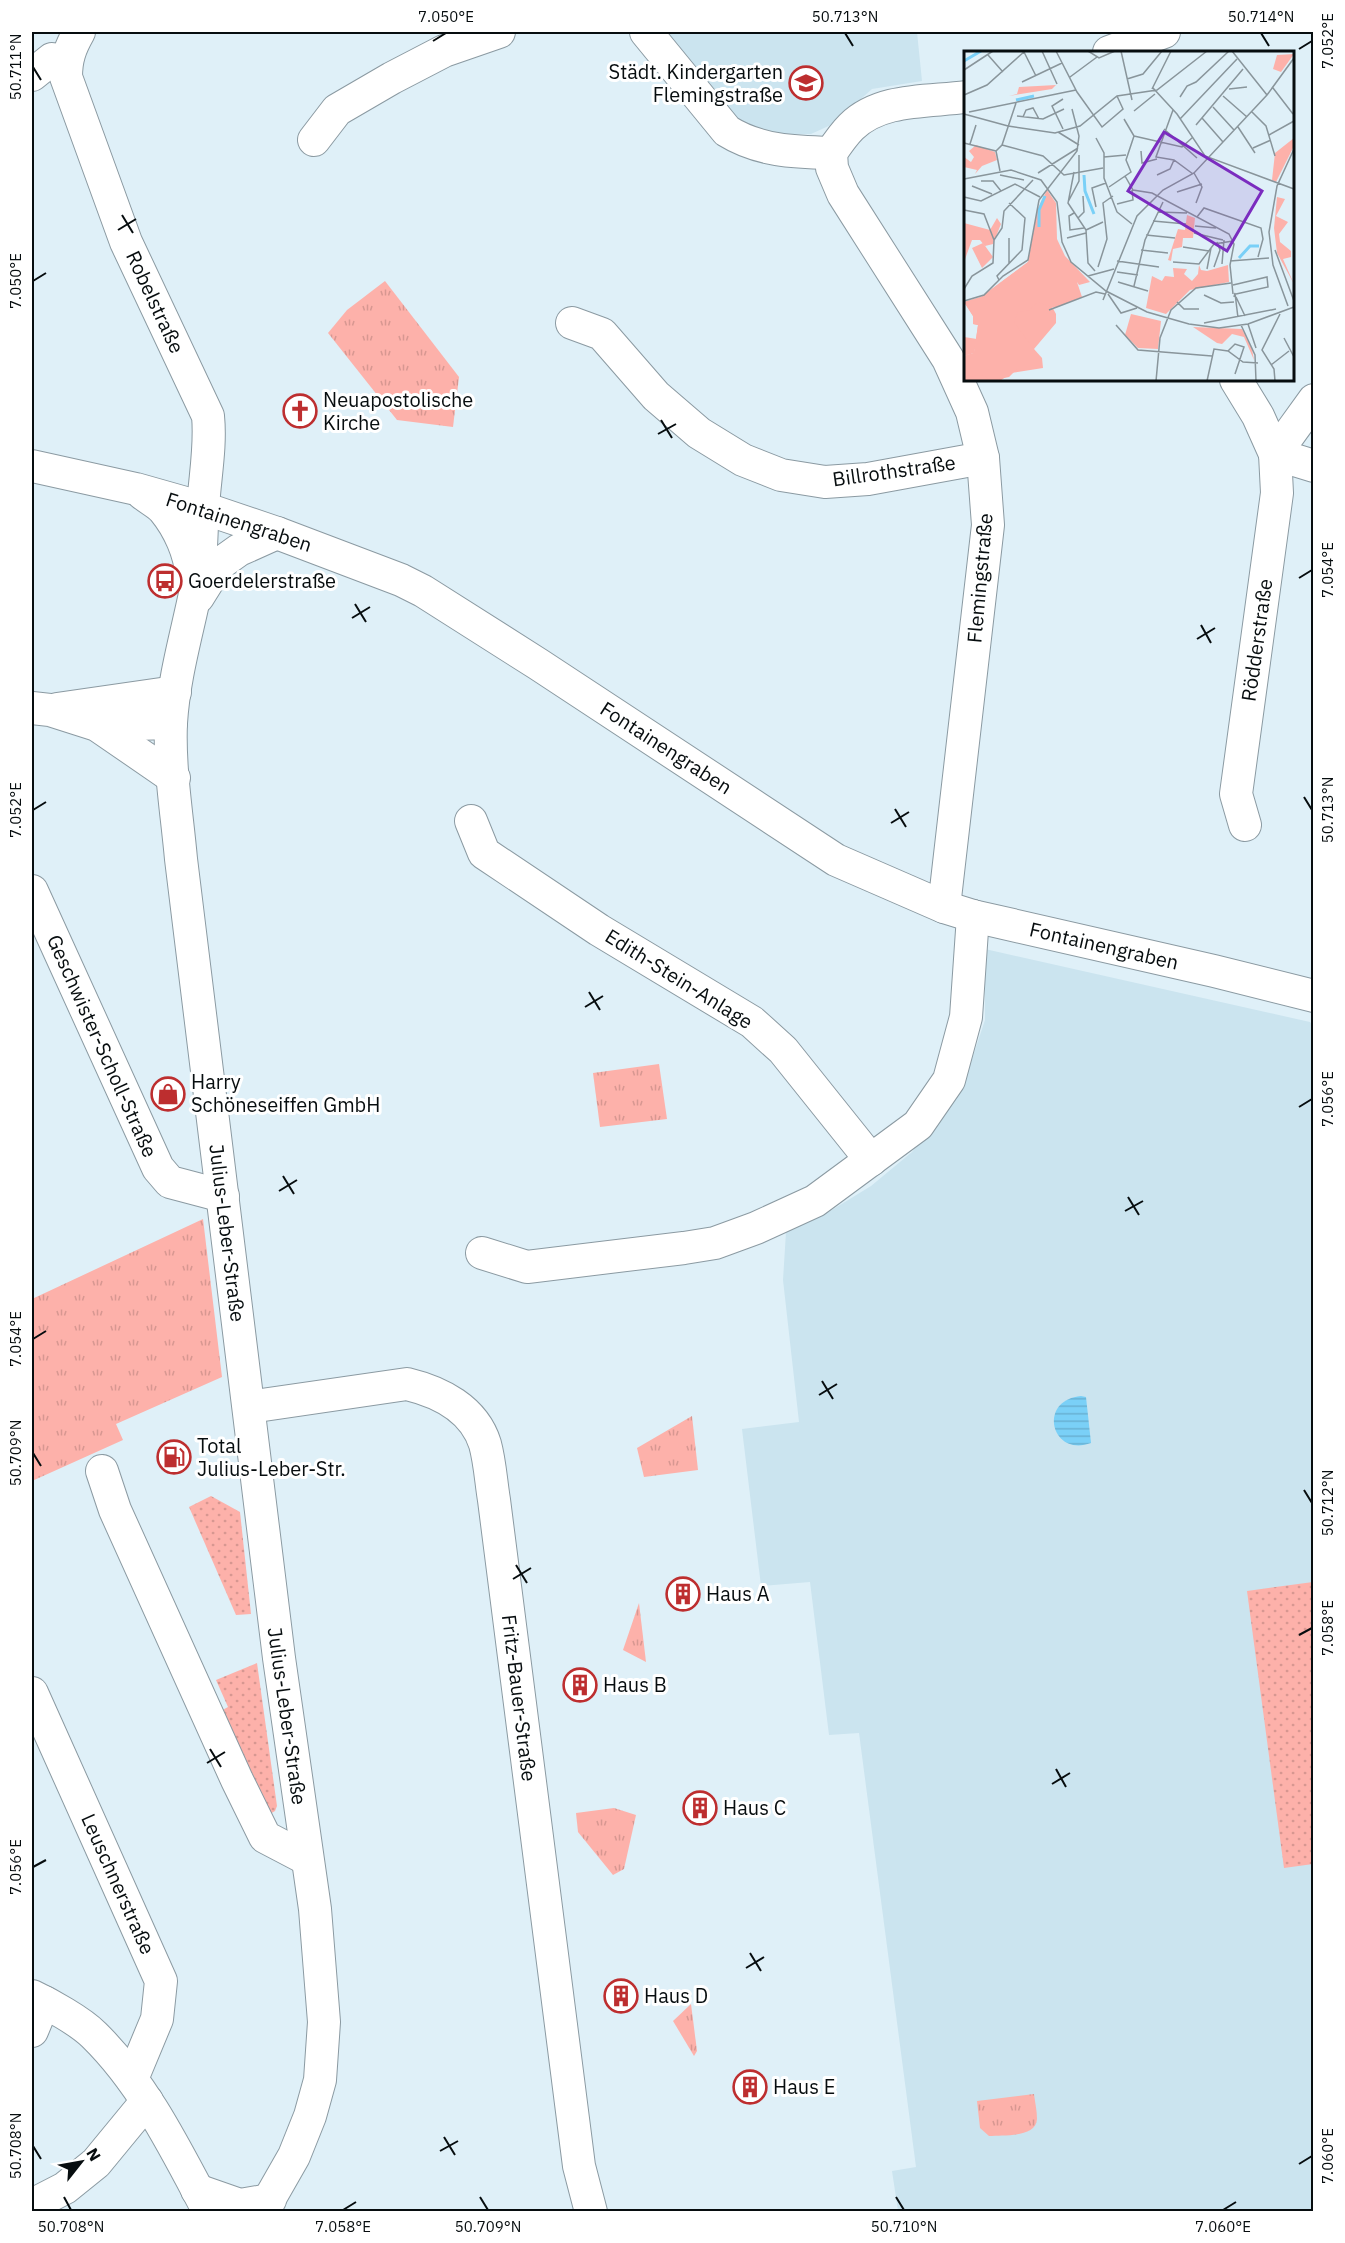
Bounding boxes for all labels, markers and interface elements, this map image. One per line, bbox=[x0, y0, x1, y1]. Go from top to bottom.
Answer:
text: 7.050°E bbox=[418, 7, 474, 26]
text: 50.713°N bbox=[812, 7, 878, 26]
text: 50.714°N bbox=[1228, 7, 1294, 26]
text: 7.052°E bbox=[1318, 13, 1337, 69]
text: 50.711°N bbox=[6, 34, 25, 100]
inset map bbox=[964, 51, 1294, 381]
place label: Städt. Kindergarten Flemingstraße bbox=[609, 58, 783, 108]
school or university icon: Städt. Kindergarten Flemingstraße bbox=[788, 65, 824, 101]
street label: Robelstraße bbox=[120, 246, 191, 357]
text: 7.050°E bbox=[6, 253, 25, 309]
place label: Neuapostolische Kirche bbox=[323, 386, 473, 436]
church icon: Neuapostolische Kirche bbox=[282, 393, 318, 429]
street label: Billrothstraße bbox=[831, 449, 957, 493]
street label: Fontainengraben bbox=[163, 485, 316, 558]
street label: Flemingstraße bbox=[960, 512, 999, 644]
text: 7.054°E bbox=[1318, 542, 1337, 598]
bus stop icon: Goerdelerstraße bbox=[147, 563, 183, 599]
place label: Goerdelerstraße bbox=[188, 567, 336, 594]
street label: Rödderstraße bbox=[1235, 577, 1278, 703]
street label: Fontainengraben bbox=[595, 695, 737, 800]
text: 50.713°N bbox=[1318, 777, 1337, 843]
text: 7.052°E bbox=[6, 782, 25, 838]
street label: Fontainengraben bbox=[1027, 915, 1181, 976]
street label: Edith-Stein-Anlage bbox=[600, 922, 758, 1035]
street label: Geschwister-Scholl-Straße bbox=[41, 930, 164, 1161]
place label: Harry Schöneseiffen GmbH bbox=[191, 1068, 380, 1118]
text: 7.056°E bbox=[1318, 1071, 1337, 1127]
shop icon: Harry Schöneseiffen GmbH bbox=[150, 1076, 186, 1112]
street label: Julius-Leber-Straße bbox=[203, 1142, 252, 1324]
text: 7.054°E bbox=[6, 1311, 25, 1367]
text: 50.709°N bbox=[6, 1420, 25, 1486]
place label: Total Julius-Leber-Str. bbox=[197, 1432, 346, 1482]
fuel station icon: Total Julius-Leber-Str. bbox=[156, 1439, 192, 1475]
text: 50.712°N bbox=[1318, 1470, 1337, 1536]
building icon: Haus A bbox=[665, 1576, 701, 1612]
place label: Haus A bbox=[706, 1580, 770, 1607]
text: 7.058°E bbox=[1318, 1600, 1337, 1656]
street label: Fritz-Bauer-Straße bbox=[496, 1613, 543, 1783]
street label: Julius-Leber-Straße bbox=[262, 1625, 313, 1807]
building icon: Haus B bbox=[562, 1667, 598, 1703]
place label: Haus B bbox=[603, 1671, 667, 1698]
building icon: Haus C bbox=[682, 1790, 718, 1826]
place label: Haus C bbox=[723, 1794, 786, 1821]
street label: Leuschnerstraße bbox=[75, 1809, 162, 1958]
text: 7.056°E bbox=[6, 1839, 25, 1895]
building icon: Haus D bbox=[603, 1978, 639, 2014]
place label: Haus D bbox=[644, 1982, 708, 2009]
building icon: Haus E bbox=[732, 2069, 768, 2105]
place label: Haus E bbox=[773, 2073, 835, 2100]
text: 50.708°N bbox=[6, 2113, 25, 2179]
text: 7.060°E bbox=[1318, 2128, 1337, 2184]
north arrow bbox=[51, 2132, 111, 2192]
text: N bbox=[82, 2144, 105, 2164]
text: 50.708°N bbox=[38, 2217, 104, 2236]
text: 7.058°E bbox=[315, 2217, 371, 2236]
text: 50.709°N bbox=[455, 2217, 521, 2236]
text: 50.710°N bbox=[871, 2217, 937, 2236]
text: 7.060°E bbox=[1195, 2217, 1251, 2236]

